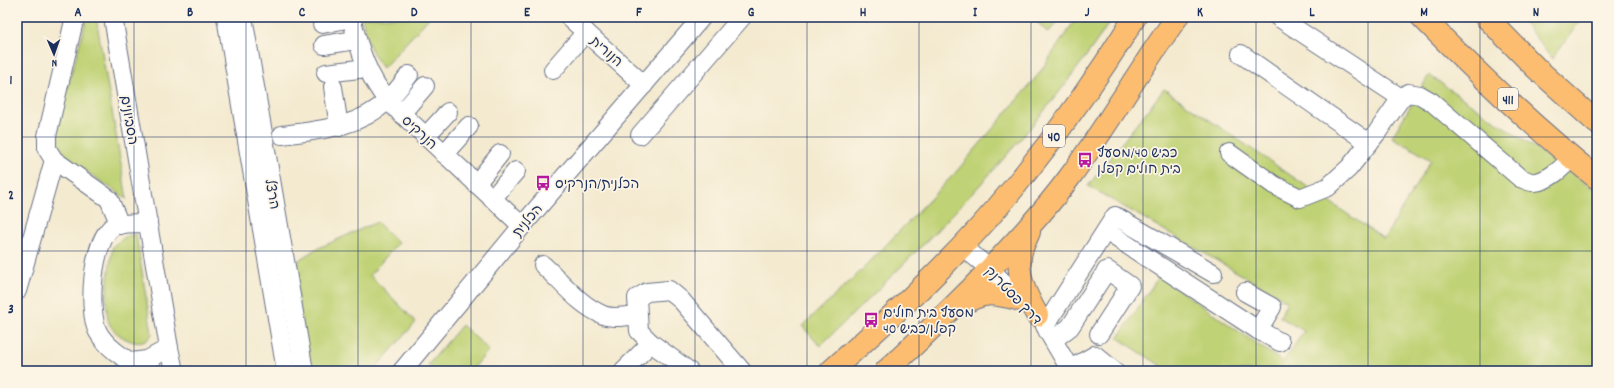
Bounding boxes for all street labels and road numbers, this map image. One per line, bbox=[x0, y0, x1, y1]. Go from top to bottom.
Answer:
street label: הנורית bbox=[584, 32, 626, 73]
road number: 411 bbox=[1498, 88, 1518, 110]
street label: הסביונים bbox=[114, 94, 142, 147]
street label: הנרקיס bbox=[396, 112, 441, 155]
road number: 40 bbox=[1043, 125, 1065, 147]
street label: הרצל bbox=[258, 177, 284, 211]
street label: הכלנית bbox=[509, 200, 548, 242]
street label: דרך פסטרנק bbox=[979, 262, 1046, 330]

